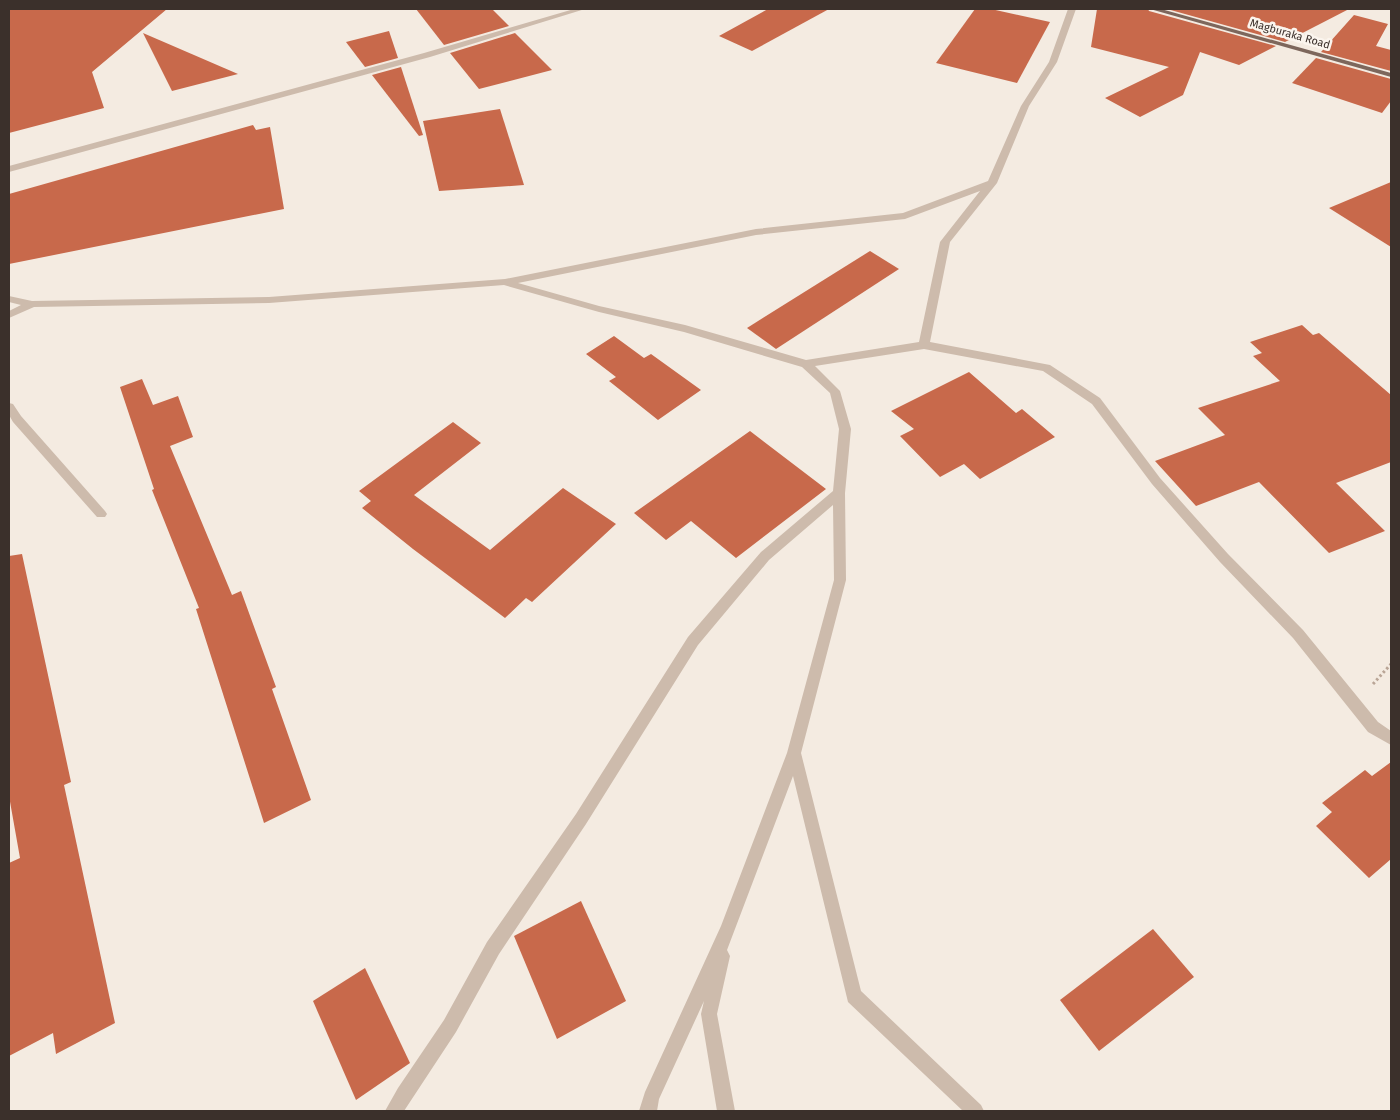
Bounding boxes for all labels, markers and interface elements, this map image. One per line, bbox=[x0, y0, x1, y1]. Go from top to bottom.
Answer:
street label: Magburaka Road bbox=[1248, 16, 1332, 52]

